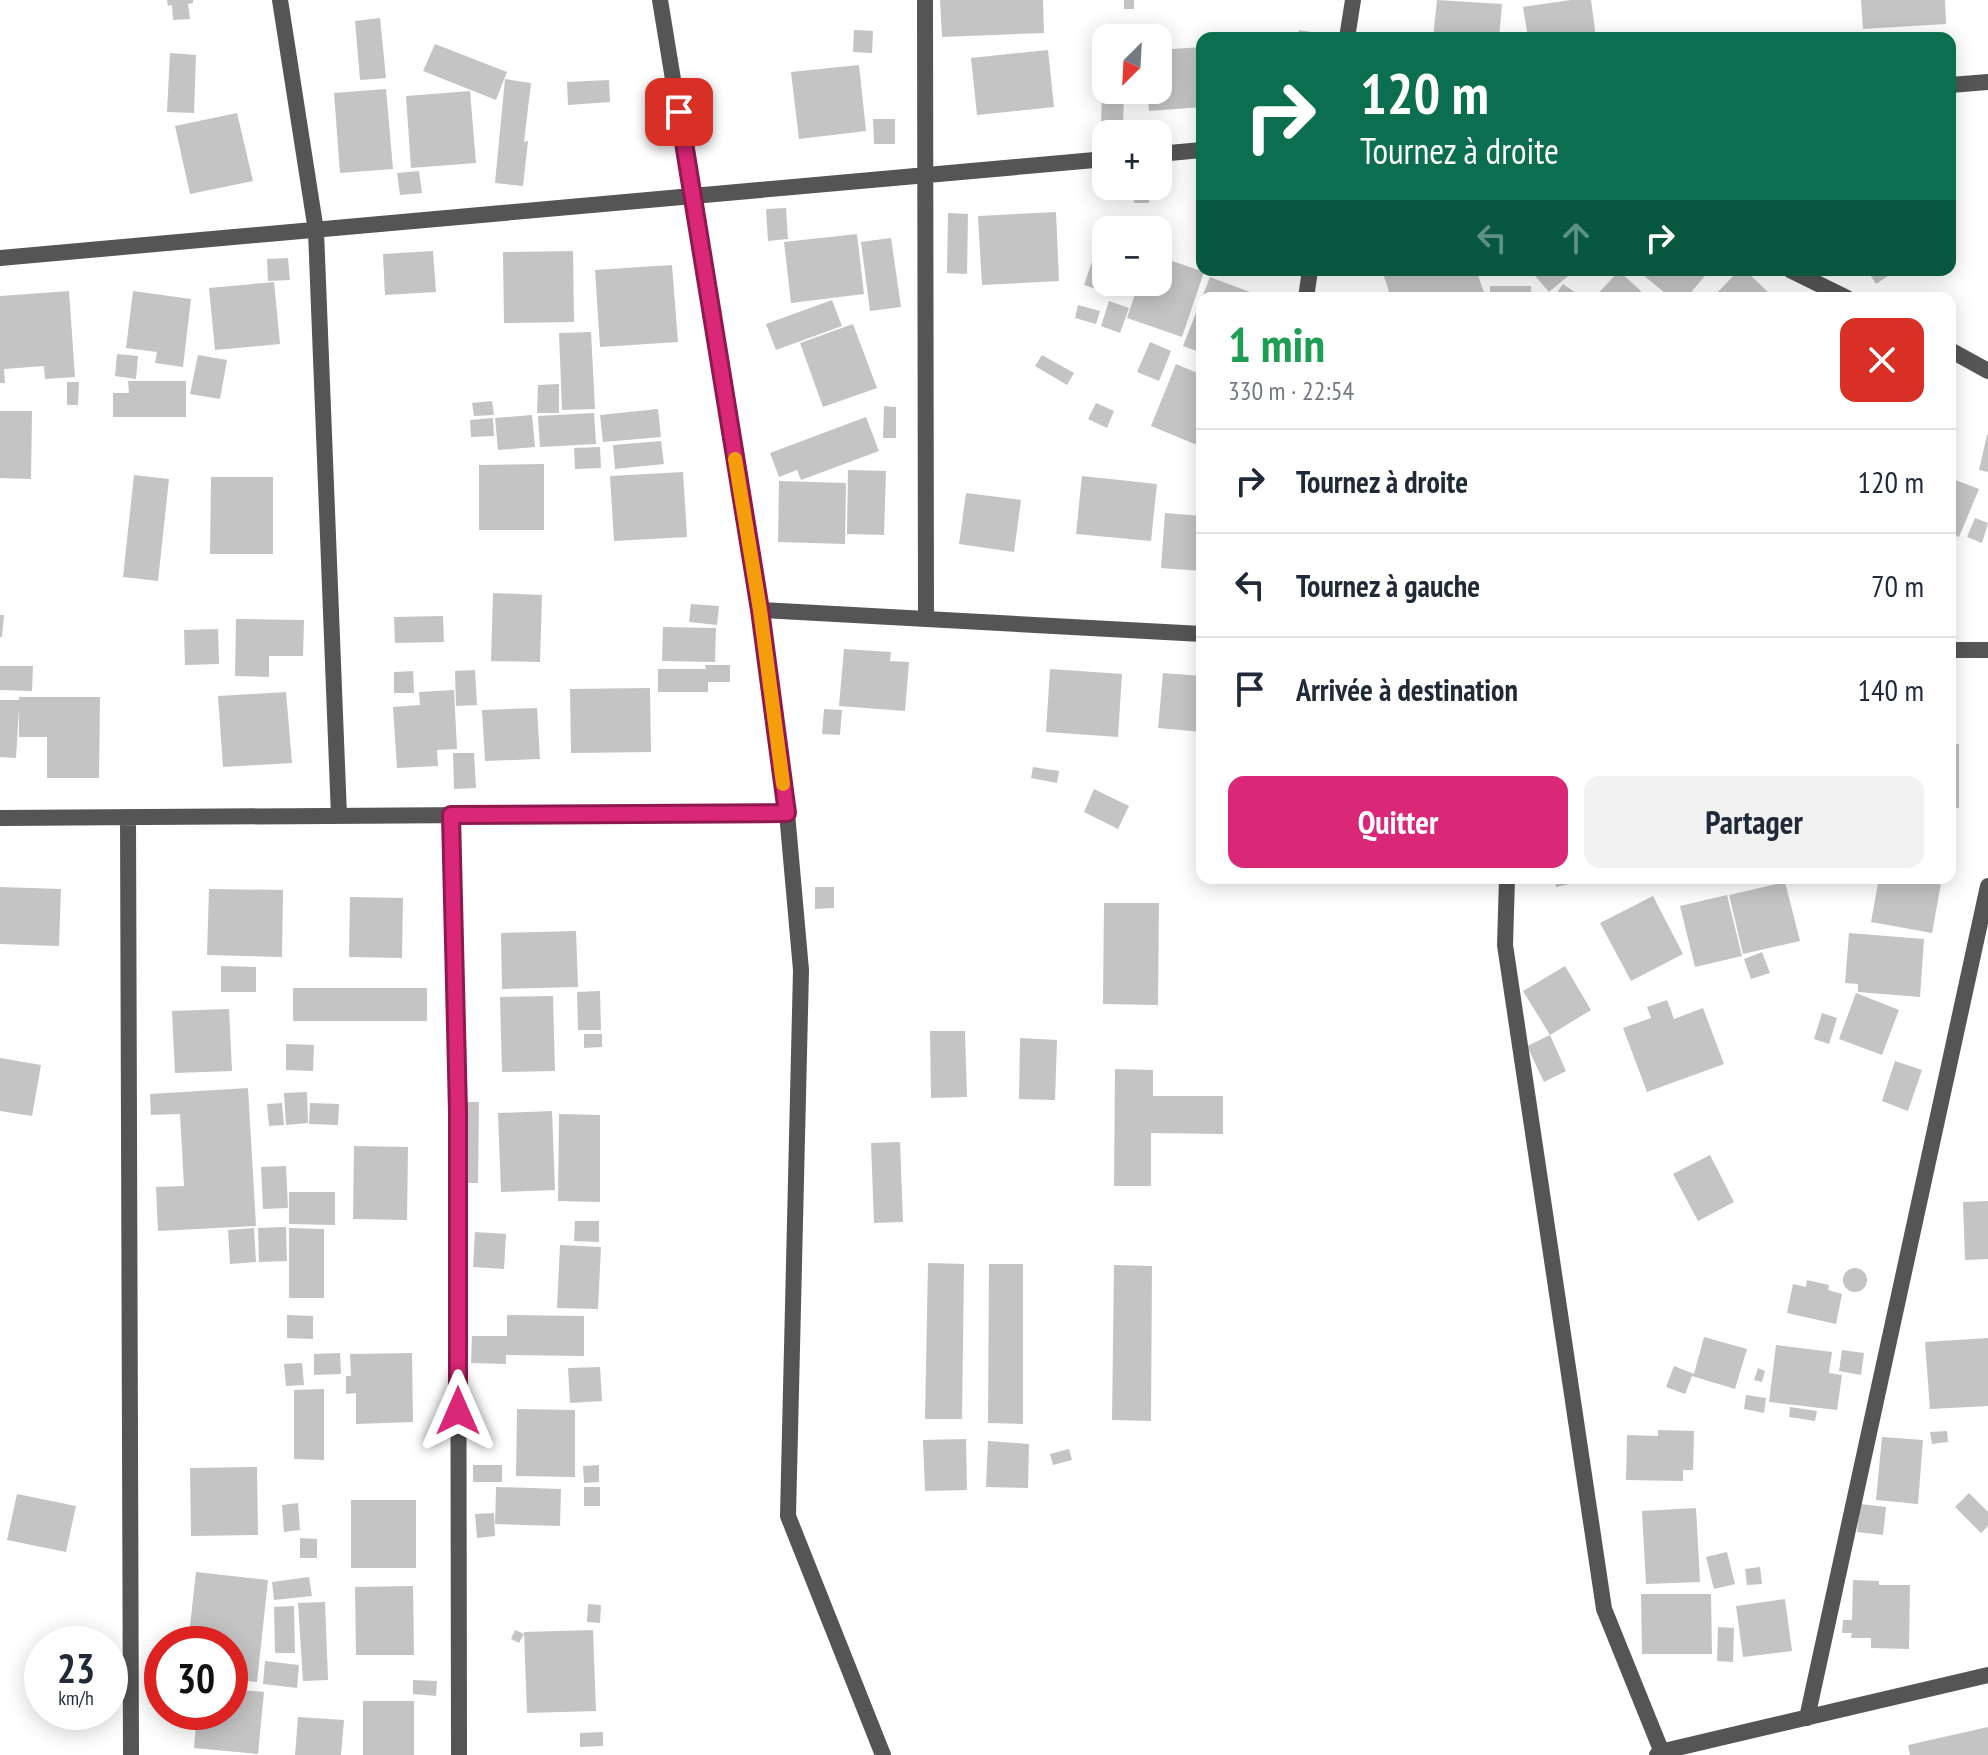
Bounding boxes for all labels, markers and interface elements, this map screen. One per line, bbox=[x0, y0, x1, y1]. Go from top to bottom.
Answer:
north arrow bbox=[1092, 24, 1172, 104]
map controls bbox=[1092, 24, 1172, 296]
text: 120 m bbox=[1360, 57, 1489, 129]
icon: right bbox=[1228, 64, 1332, 168]
pin bbox=[645, 78, 713, 146]
icon: arrive bbox=[657, 90, 701, 134]
button: + bbox=[1092, 120, 1172, 200]
text: Tournez à droite bbox=[1360, 127, 1559, 174]
button: − bbox=[1092, 216, 1172, 296]
icon: left bbox=[1470, 216, 1514, 260]
icon: ahead bbox=[1554, 216, 1598, 260]
icon: right bbox=[1638, 216, 1682, 260]
text: 1 min bbox=[1228, 313, 1325, 375]
button: close bbox=[1840, 318, 1924, 402]
text: 330 m · 22:54 bbox=[1228, 374, 1354, 407]
icon: right bbox=[1228, 459, 1272, 503]
text: Tournez à droite bbox=[1296, 462, 1468, 501]
text: 120 m bbox=[1858, 462, 1924, 501]
icon: left bbox=[1228, 563, 1272, 607]
text: Tournez à gauche bbox=[1296, 566, 1480, 605]
text: 70 m bbox=[1871, 566, 1924, 605]
icon: arrive bbox=[1228, 667, 1272, 711]
text: Arrivée à destination bbox=[1296, 670, 1518, 709]
text: 140 m bbox=[1858, 670, 1924, 709]
button: Quitter bbox=[1228, 776, 1568, 868]
button: Partager bbox=[1584, 776, 1924, 868]
position arrow bbox=[416, 1369, 500, 1453]
speed limit sign: 30 bbox=[144, 1626, 248, 1730]
text: 23 bbox=[57, 1642, 95, 1694]
text: km/h bbox=[58, 1685, 94, 1711]

